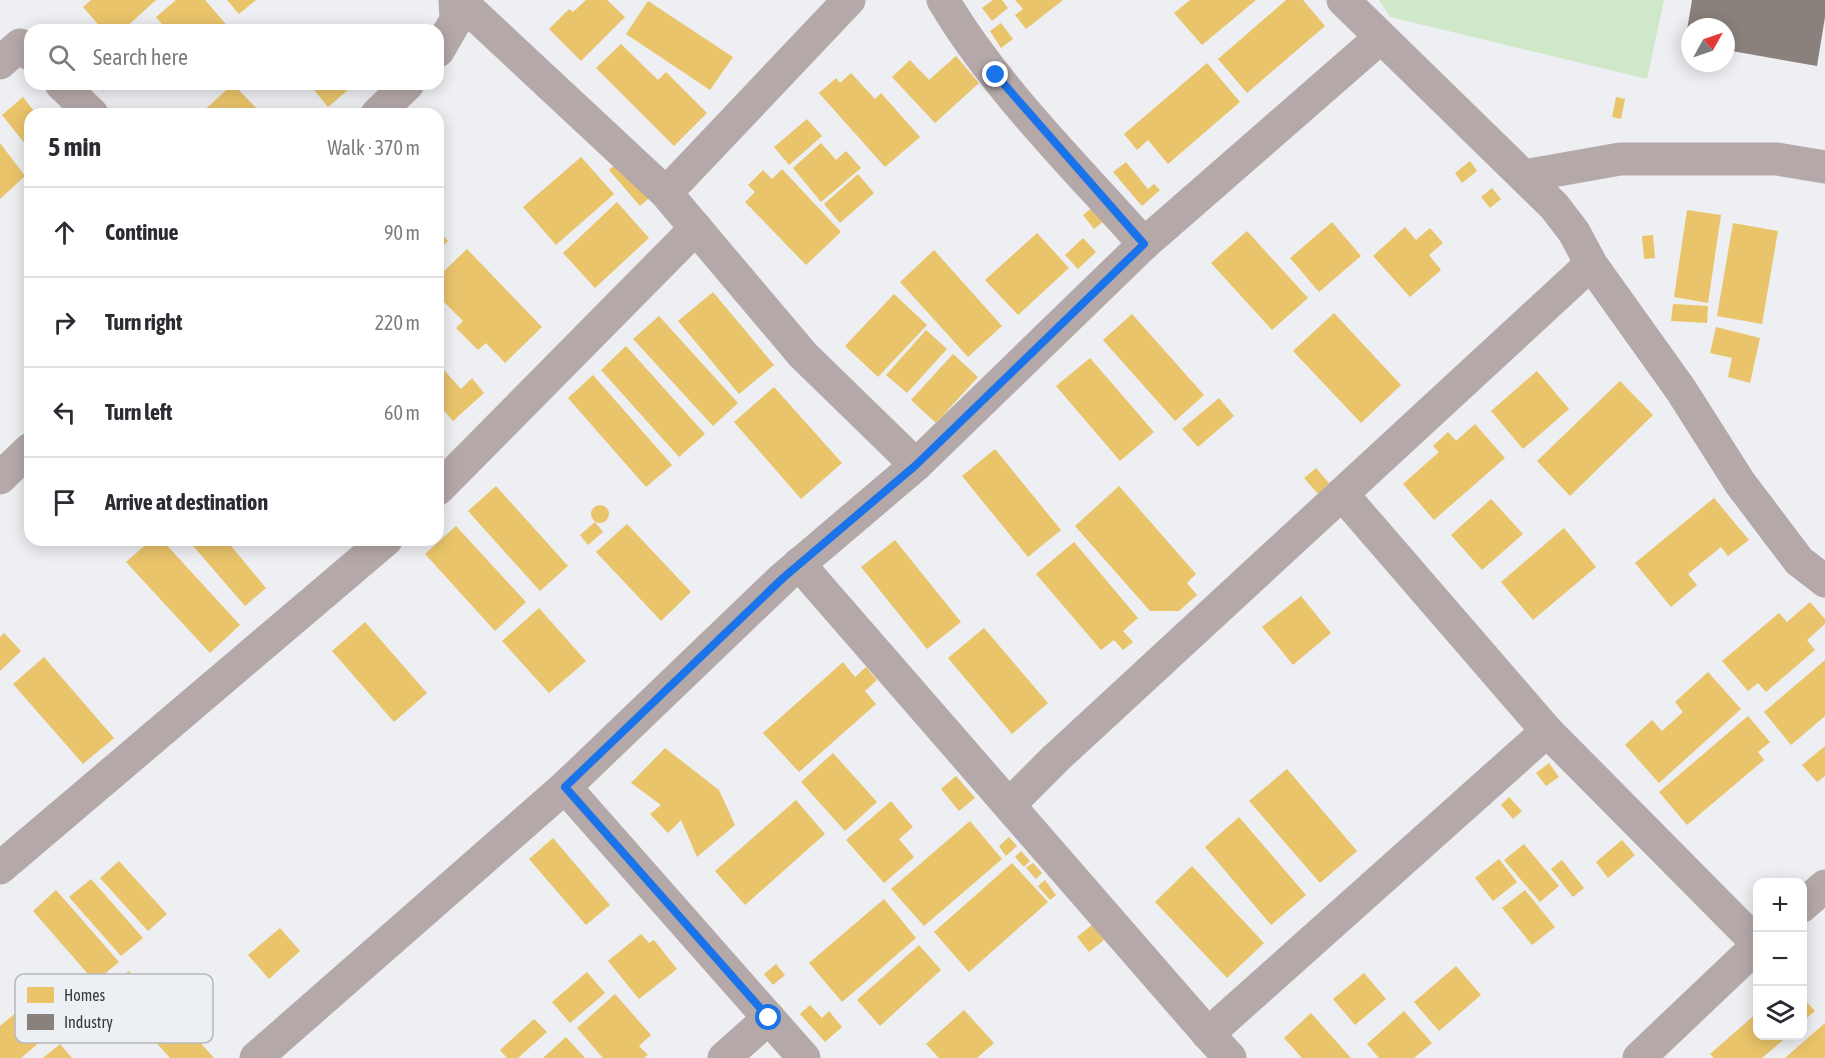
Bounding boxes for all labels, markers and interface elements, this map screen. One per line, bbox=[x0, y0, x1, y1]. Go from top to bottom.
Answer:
north arrow bbox=[1681, 18, 1735, 72]
search box bbox=[24, 24, 444, 90]
icon: search bbox=[45, 41, 78, 74]
text: Search here bbox=[93, 44, 188, 70]
route end bbox=[982, 61, 1008, 87]
text: 5 min bbox=[48, 132, 101, 162]
text: Walk · 370 m bbox=[328, 136, 420, 159]
icon: ahead bbox=[48, 216, 81, 249]
text: Continue bbox=[105, 219, 179, 245]
text: 90 m bbox=[384, 221, 420, 244]
icon: right bbox=[48, 306, 81, 339]
text: Turn right bbox=[105, 309, 182, 335]
text: 220 m bbox=[375, 311, 420, 334]
icon: left bbox=[48, 396, 81, 429]
text: Turn left bbox=[105, 399, 172, 425]
text: 60 m bbox=[384, 401, 420, 424]
icon: arrive bbox=[48, 486, 81, 519]
text: Arrive at destination bbox=[105, 489, 268, 515]
map controls bbox=[1753, 878, 1807, 1040]
button: + bbox=[1753, 878, 1807, 932]
button: − bbox=[1753, 932, 1807, 986]
legend bbox=[15, 974, 213, 1043]
text: Homes bbox=[64, 986, 106, 1004]
button: layers bbox=[1753, 986, 1807, 1040]
route start bbox=[755, 1004, 781, 1030]
text: Industry bbox=[64, 1013, 113, 1032]

